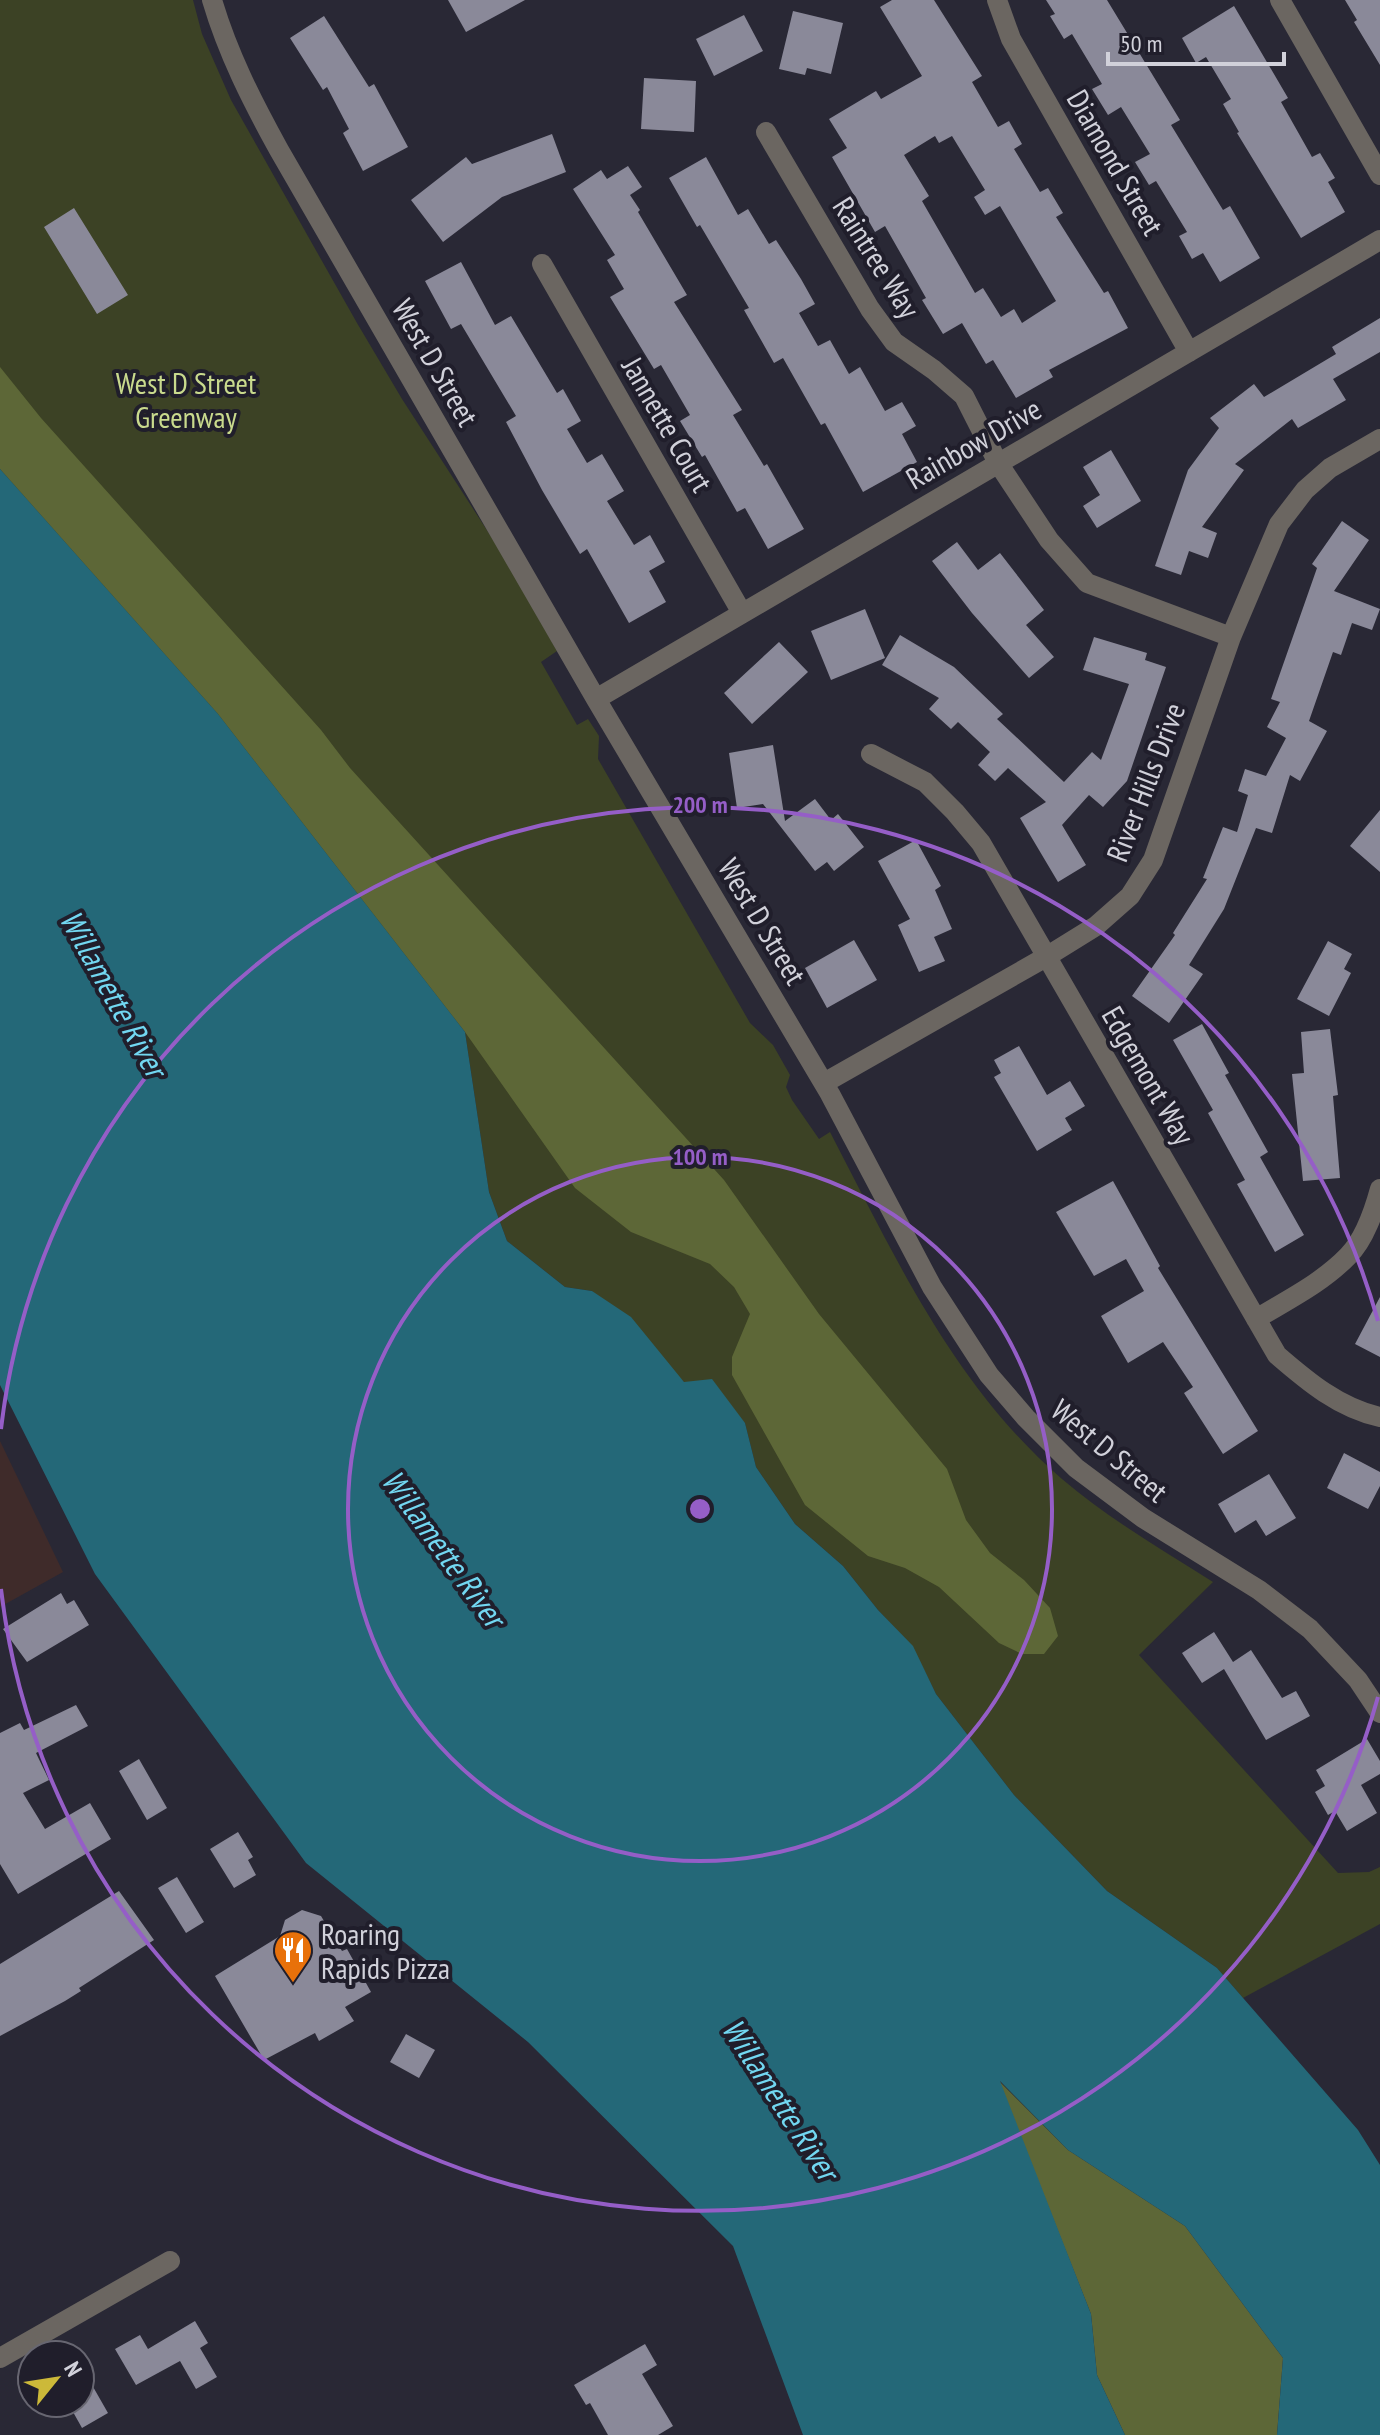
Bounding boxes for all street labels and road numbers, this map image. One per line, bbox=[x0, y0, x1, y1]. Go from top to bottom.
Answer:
street label: Diamond Street bbox=[1059, 82, 1174, 242]
street label: Raintree Way bbox=[825, 189, 930, 325]
street label: West D Street bbox=[384, 291, 488, 433]
street label: Jannette Court bbox=[613, 349, 723, 499]
street label: Rainbow Drive bbox=[898, 389, 1048, 497]
street label: River Hills Drive bbox=[1097, 697, 1193, 867]
street label: West D Street bbox=[710, 851, 816, 992]
street label: Edgemont Way bbox=[1094, 999, 1205, 1152]
street label: West D Street bbox=[1044, 1390, 1177, 1511]

